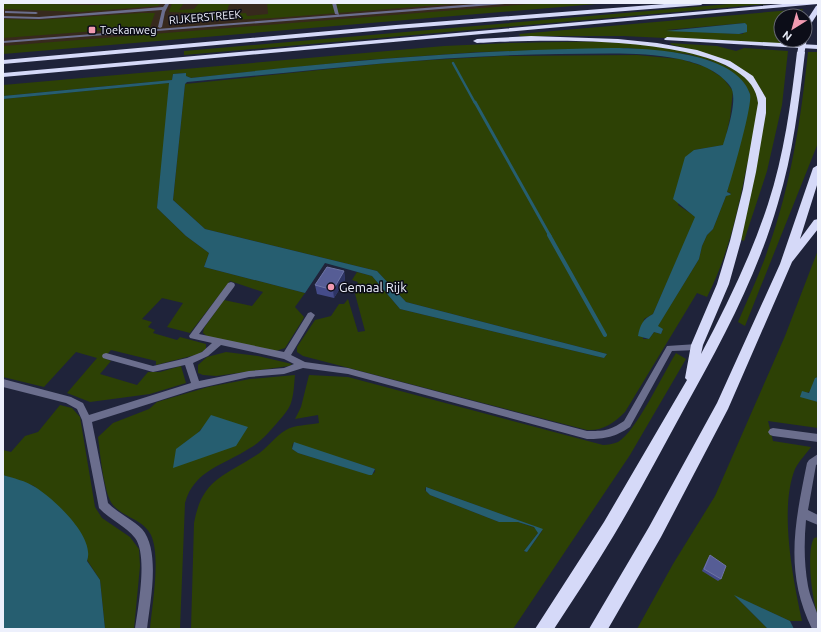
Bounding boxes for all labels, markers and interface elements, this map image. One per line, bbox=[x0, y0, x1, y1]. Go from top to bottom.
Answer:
street label: RIJKERSTREEK bbox=[168, 8, 242, 26]
north arrow bbox=[773, 8, 813, 48]
place label: Toekanweg bbox=[100, 24, 157, 36]
marker: Toekanweg bbox=[87, 25, 97, 35]
text: N bbox=[780, 29, 794, 43]
place label: Gemaal Rijk bbox=[339, 280, 407, 294]
marker: Gemaal Rijk bbox=[326, 282, 336, 292]

